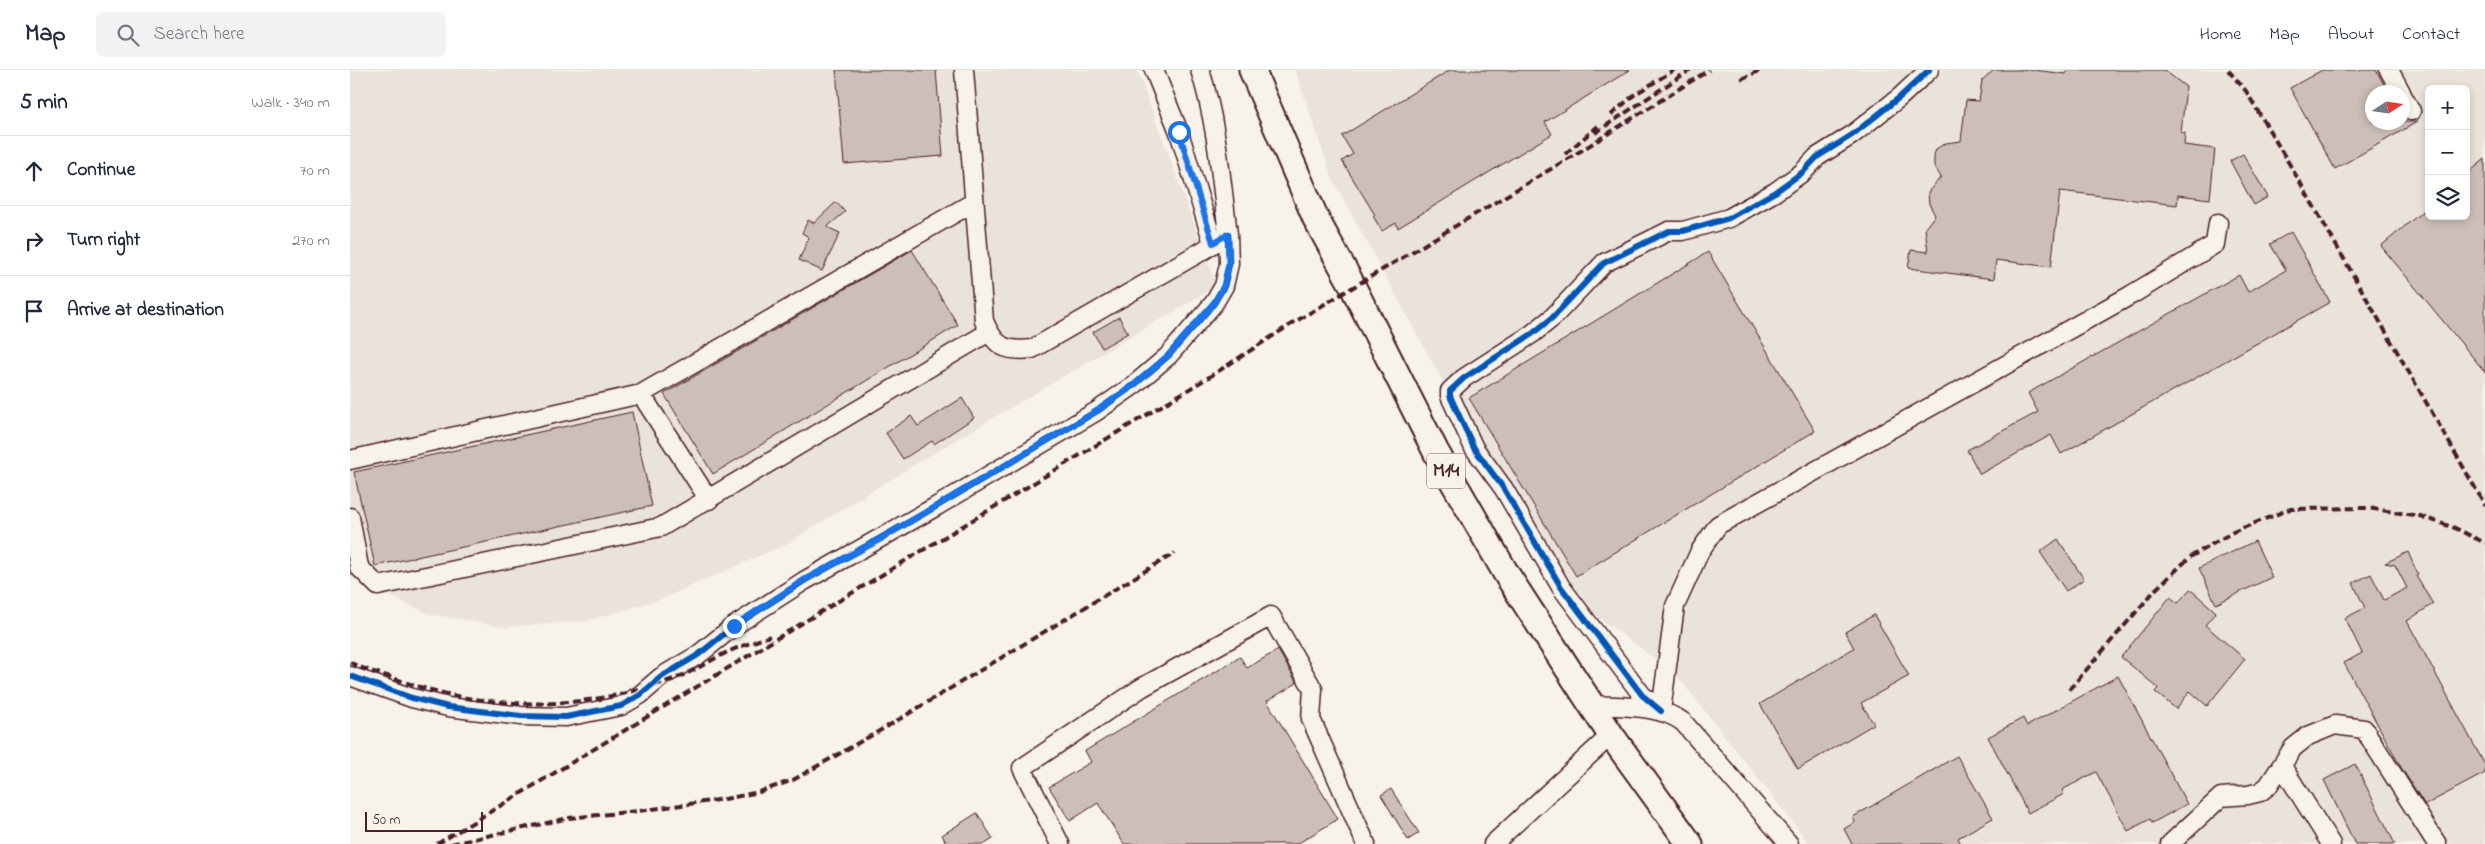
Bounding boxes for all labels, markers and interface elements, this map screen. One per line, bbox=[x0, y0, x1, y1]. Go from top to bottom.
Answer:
search box bbox=[96, 12, 446, 57]
text: Map bbox=[25, 17, 66, 52]
icon: search bbox=[114, 21, 142, 49]
text: Search here bbox=[154, 21, 245, 48]
text: Home bbox=[2200, 22, 2241, 48]
text: Map bbox=[2269, 22, 2300, 48]
text: About bbox=[2328, 22, 2374, 48]
text: Contact bbox=[2402, 22, 2460, 48]
north arrow bbox=[2365, 85, 2410, 130]
map controls bbox=[2425, 85, 2470, 220]
button: + bbox=[2425, 85, 2470, 130]
text: 5 min bbox=[20, 88, 68, 118]
text: Walk · 340 m bbox=[251, 91, 330, 115]
route start bbox=[1168, 121, 1191, 144]
button: − bbox=[2425, 130, 2470, 175]
icon: ahead bbox=[20, 157, 48, 185]
text: Continue bbox=[67, 157, 135, 184]
text: 70 m bbox=[300, 159, 330, 183]
button: layers bbox=[2425, 175, 2470, 220]
icon: right bbox=[20, 227, 48, 255]
text: Turn right bbox=[67, 227, 140, 254]
text: 270 m bbox=[292, 229, 330, 253]
icon: arrive bbox=[20, 297, 48, 325]
text: Arrive at destination bbox=[67, 297, 224, 324]
road number: M14 bbox=[1427, 454, 1465, 488]
route end bbox=[723, 615, 746, 638]
scale bar bbox=[365, 809, 482, 832]
text: 50 m bbox=[372, 810, 400, 831]

